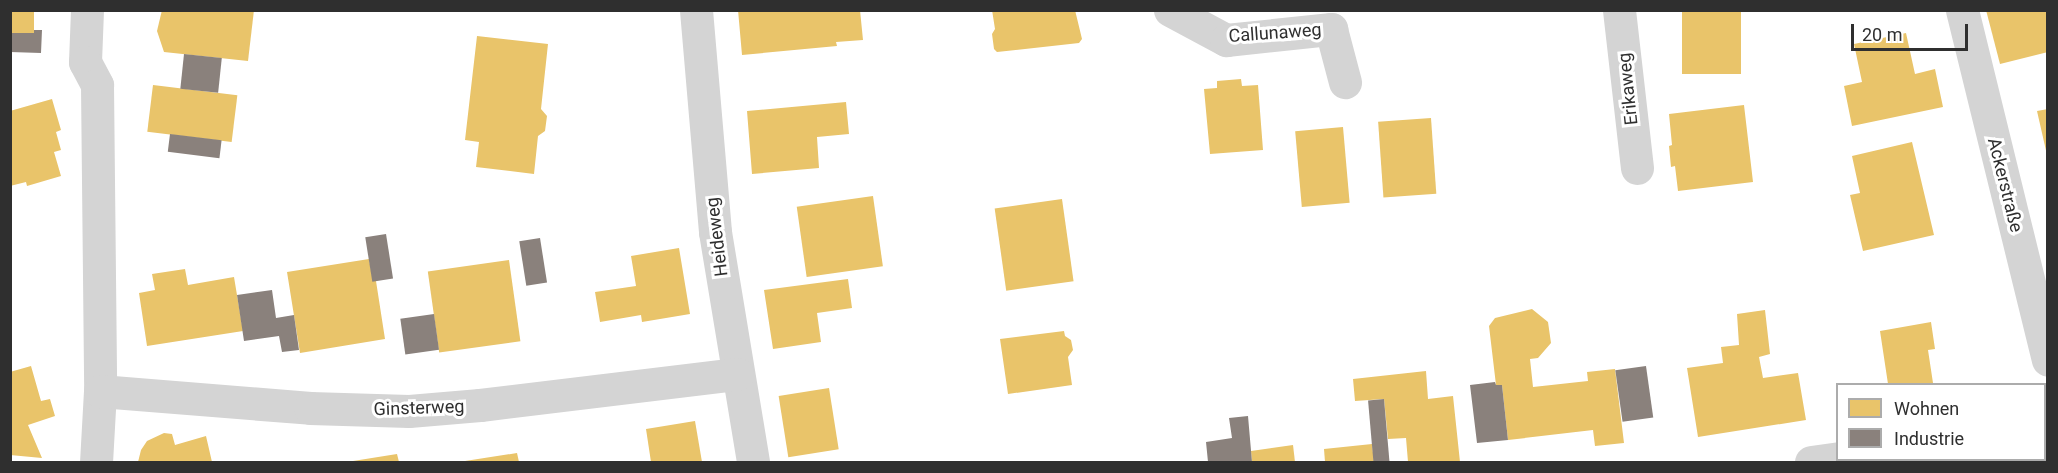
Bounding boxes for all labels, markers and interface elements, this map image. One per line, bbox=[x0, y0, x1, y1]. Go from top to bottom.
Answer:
scale bar bbox=[1854, 12, 1971, 50]
street label: Callunaweg bbox=[1228, 19, 1322, 47]
text: 20 m bbox=[1862, 24, 1902, 45]
street label: Erikaweg bbox=[1613, 52, 1643, 126]
street label: Ackerstraße bbox=[1983, 135, 2027, 235]
street label: Heideweg bbox=[701, 196, 733, 278]
legend bbox=[1836, 383, 2046, 461]
street label: Ginsterweg bbox=[373, 396, 465, 420]
text: Wohnen bbox=[1894, 398, 1959, 419]
text: Industrie bbox=[1894, 428, 1964, 449]

